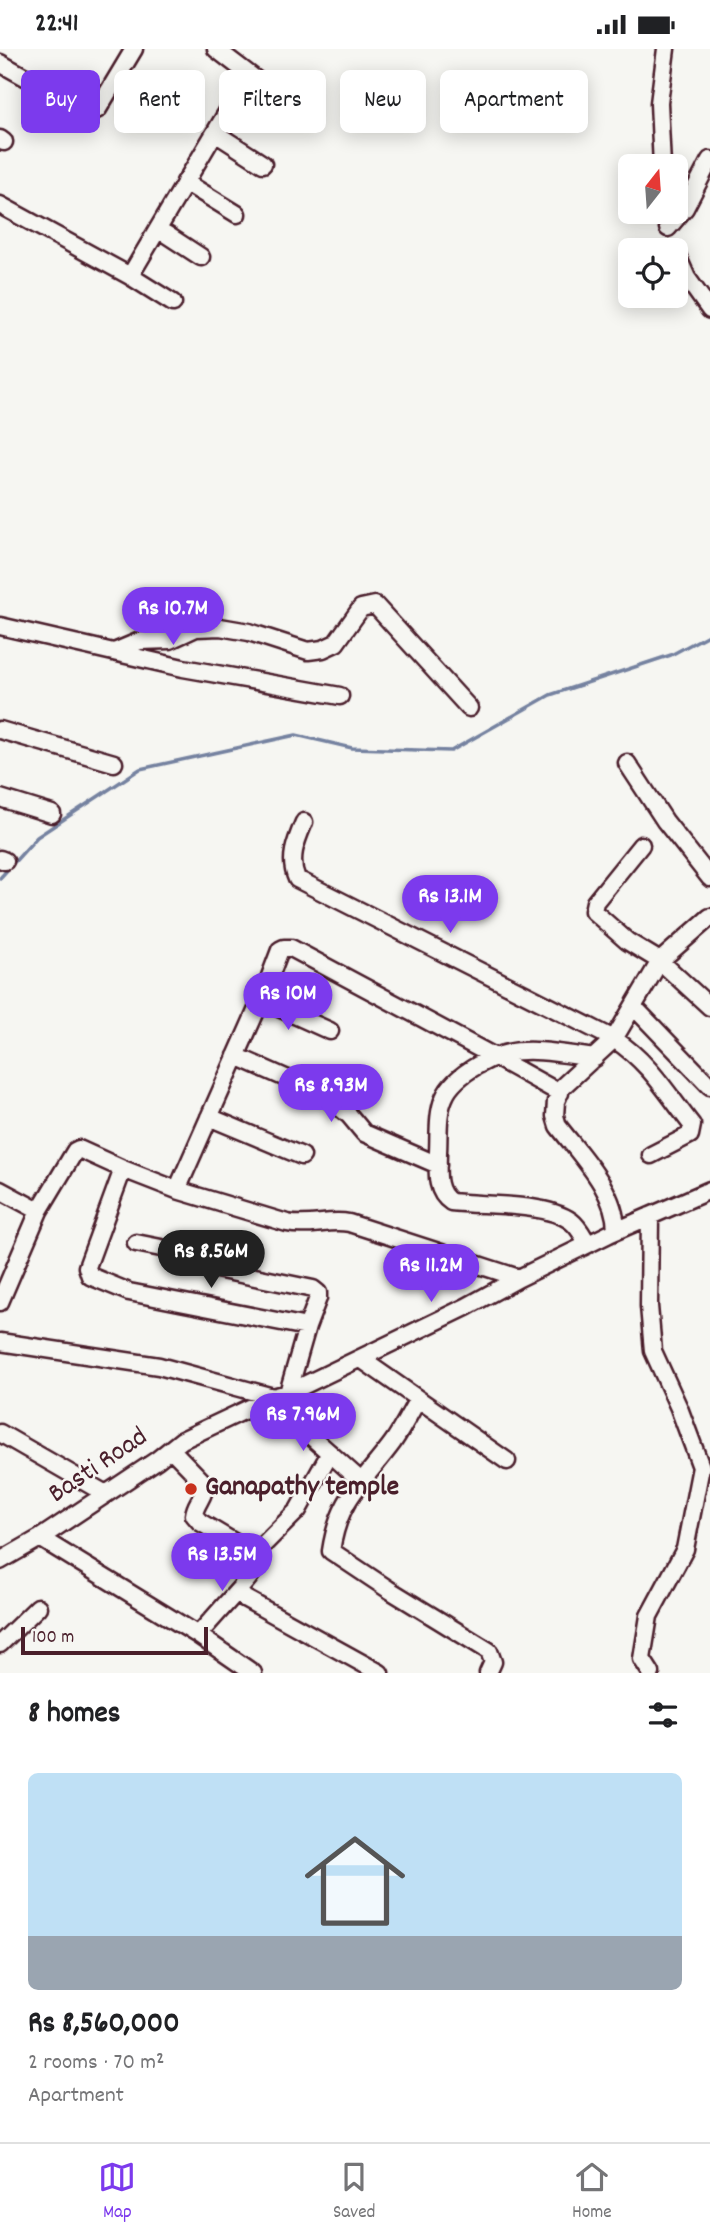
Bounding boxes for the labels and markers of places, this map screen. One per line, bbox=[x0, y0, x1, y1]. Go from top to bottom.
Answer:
pin: Rs 10.7M bbox=[101, 587, 245, 647]
pin: Rs 13.1M bbox=[378, 875, 522, 935]
pin: Rs 10M bbox=[231, 972, 345, 1032]
pin: Rs 8.93M bbox=[259, 1065, 403, 1124]
pin: Rs 8.56M bbox=[139, 1231, 283, 1290]
pin: Rs 11.2M bbox=[359, 1245, 503, 1304]
pin: Rs 7.96M bbox=[231, 1393, 375, 1453]
place label: Ganapathy temple bbox=[205, 1469, 399, 1509]
marker: Ganapathy temple bbox=[183, 1481, 199, 1497]
pin: Rs 13.5M bbox=[150, 1533, 294, 1593]

